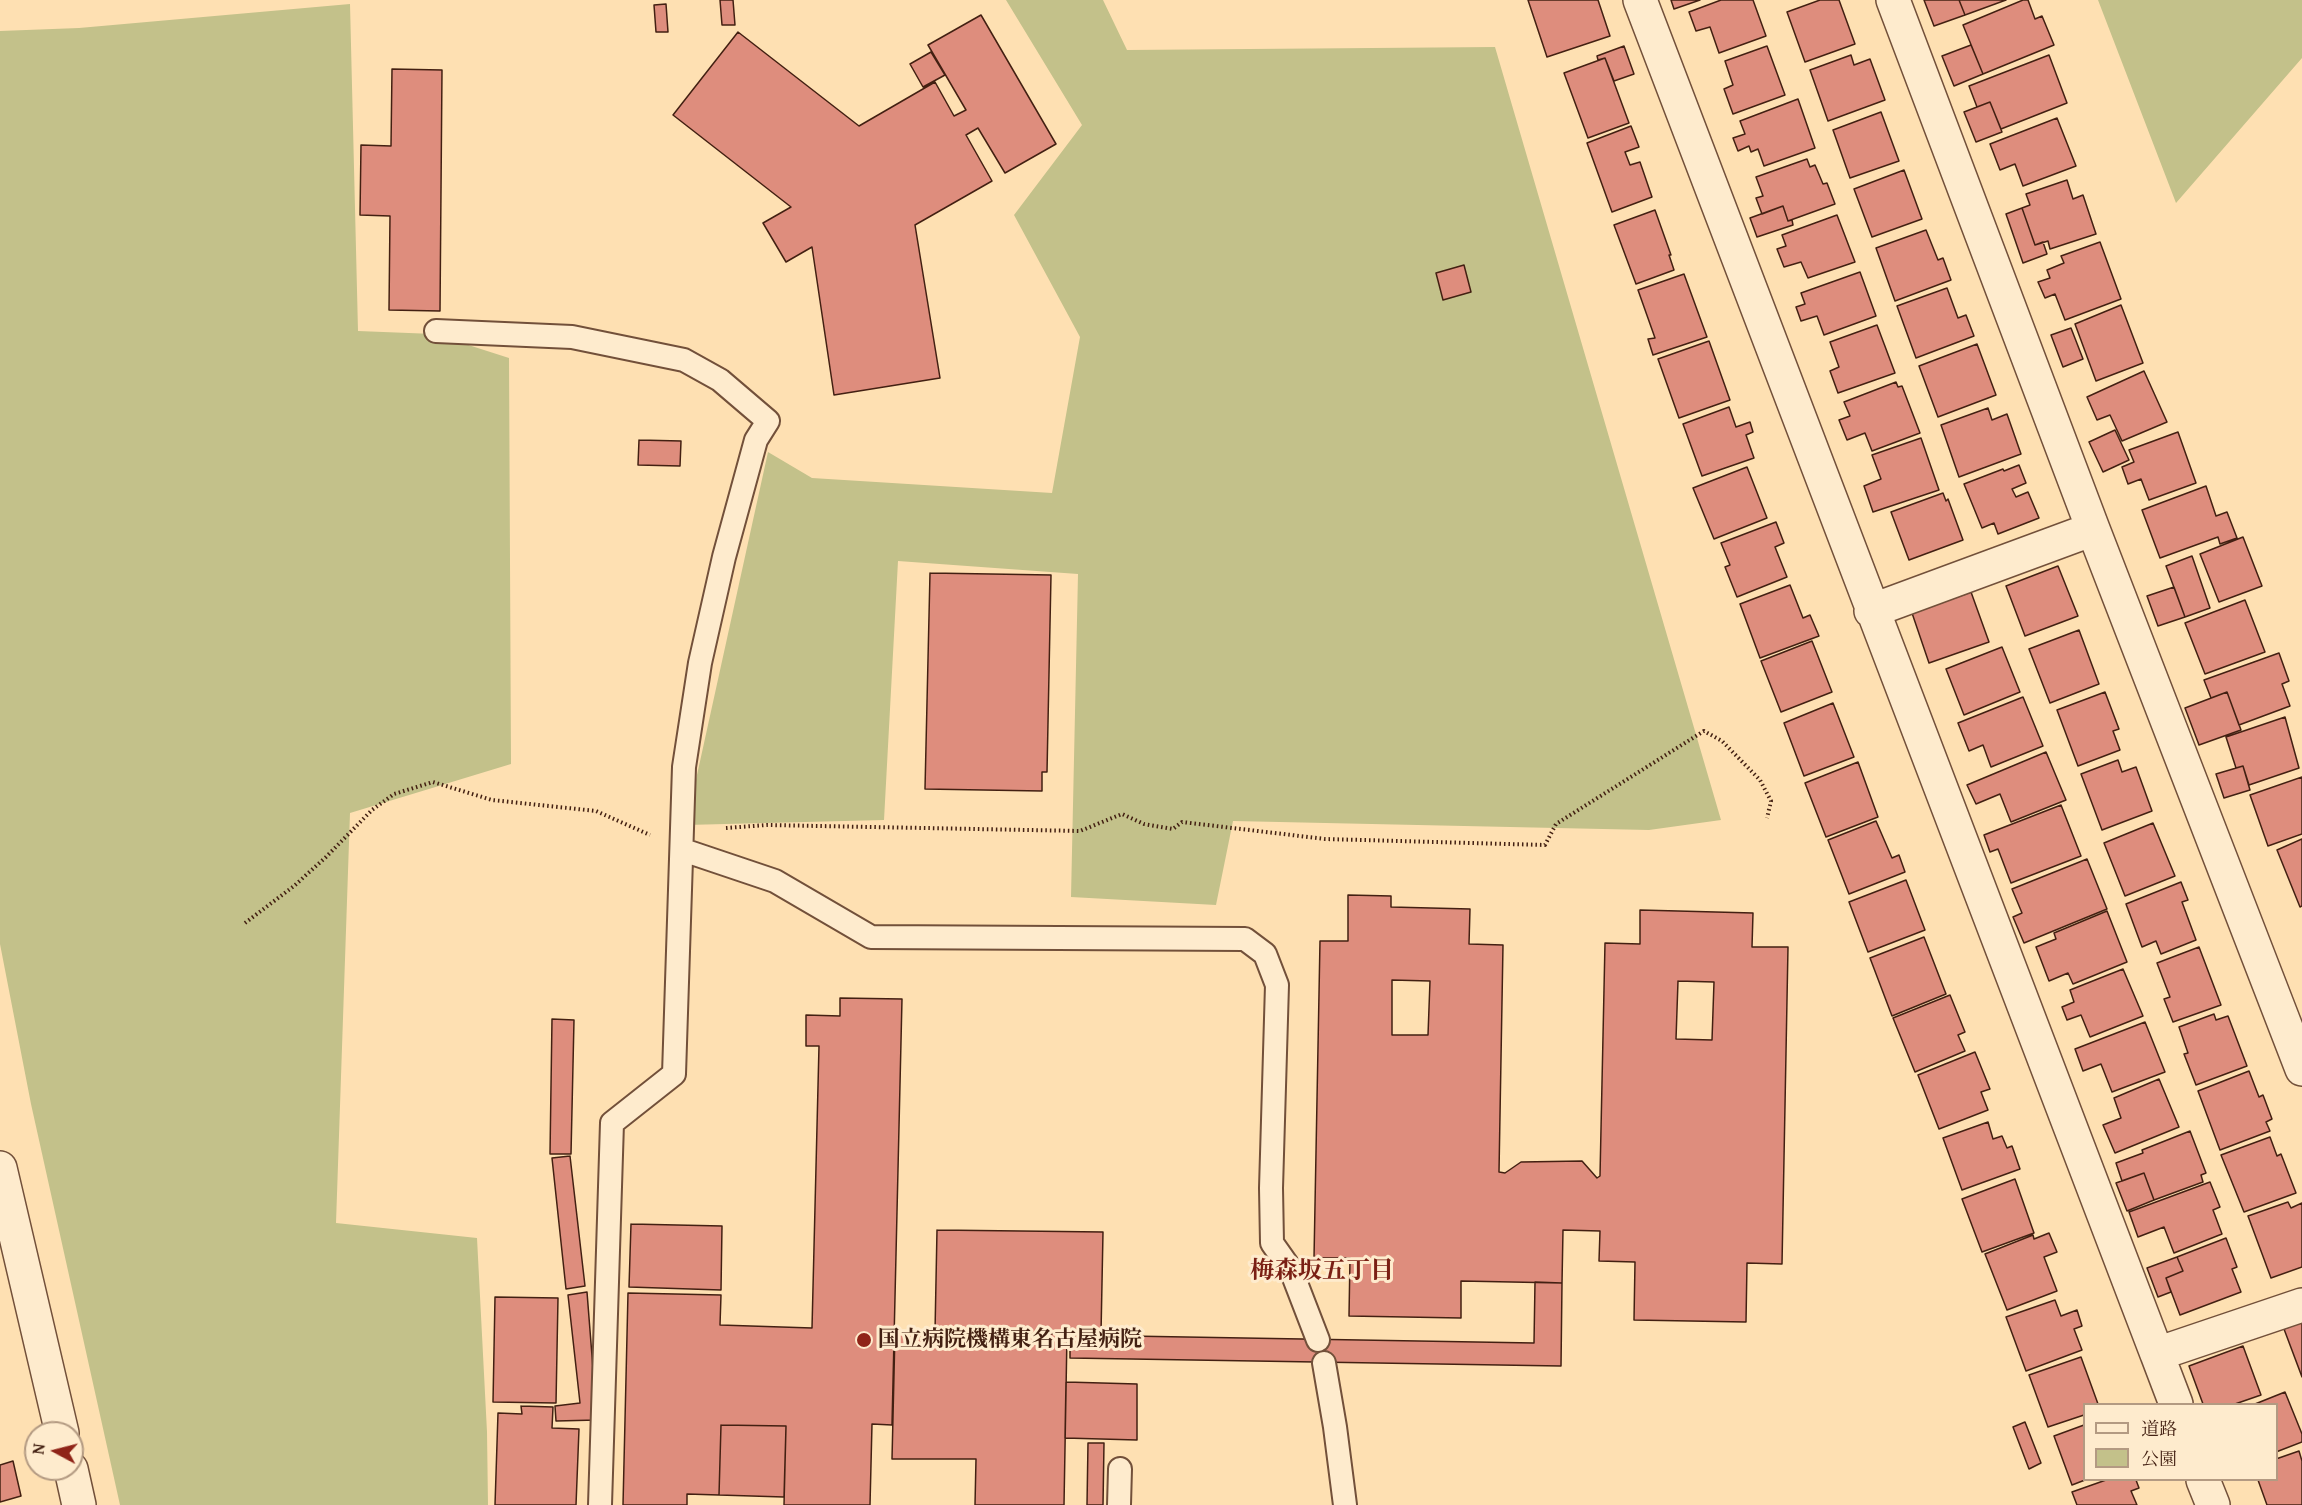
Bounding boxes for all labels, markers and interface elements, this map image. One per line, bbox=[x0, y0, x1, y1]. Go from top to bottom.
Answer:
district label: 梅森坂五丁目 bbox=[1250, 1258, 1394, 1286]
place label: 国立病院機構東名古屋病院 bbox=[878, 1327, 1142, 1353]
marker: 国立病院機構東名古屋病院 bbox=[855, 1331, 873, 1349]
legend bbox=[2083, 1403, 2278, 1481]
text: 道路 bbox=[2141, 1415, 2177, 1442]
north arrow bbox=[24, 1421, 84, 1481]
text: N bbox=[26, 1442, 51, 1456]
text: 公園 bbox=[2141, 1445, 2177, 1472]

